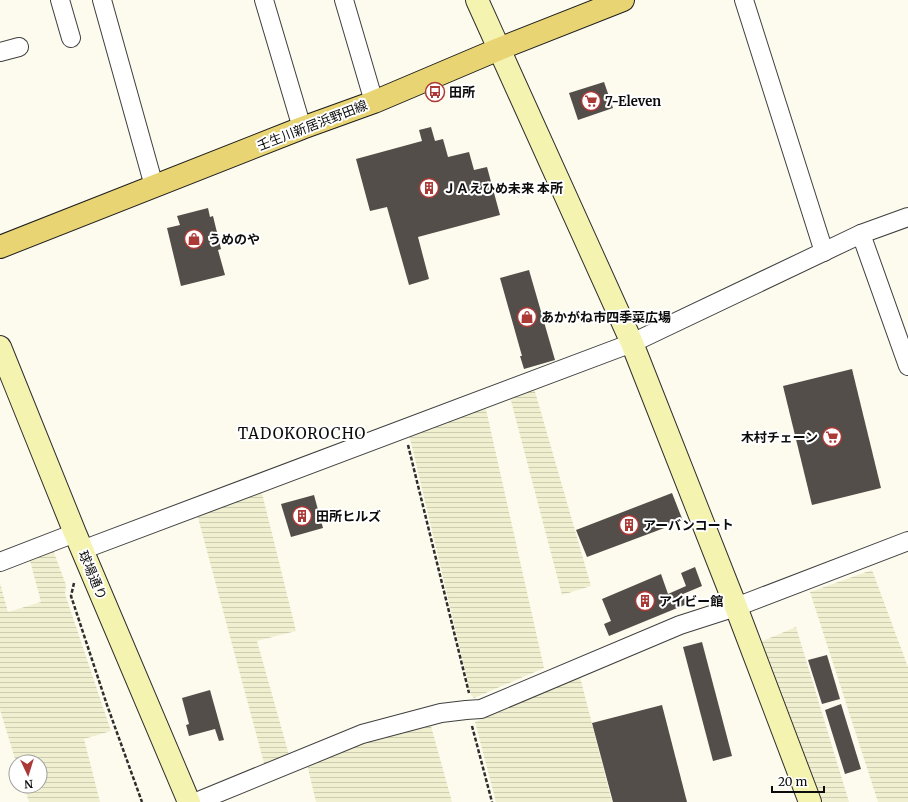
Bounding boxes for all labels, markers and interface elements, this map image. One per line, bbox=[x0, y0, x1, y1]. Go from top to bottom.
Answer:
bus stop icon: 田所 bbox=[424, 81, 446, 103]
place label: 田所 bbox=[449, 84, 475, 101]
supermarket icon: 7-Eleven bbox=[580, 90, 602, 112]
place label: 7-Eleven bbox=[605, 93, 661, 110]
street label: 壬生川新居浜野田線 bbox=[255, 97, 370, 154]
building icon: ＪＡえひめ未来 本所 bbox=[418, 177, 440, 199]
place label: ＪＡえひめ未来 本所 bbox=[443, 180, 563, 197]
shop icon: うめのや bbox=[183, 228, 205, 250]
place label: うめのや bbox=[208, 231, 260, 248]
shop icon: あかがね市四季菜広場 bbox=[516, 306, 538, 328]
place label: あかがね市四季菜広場 bbox=[541, 309, 671, 326]
district label: TADOKOROCHO bbox=[238, 424, 366, 443]
supermarket icon: 木村チェーン bbox=[821, 426, 843, 448]
place label: 木村チェーン bbox=[741, 429, 818, 446]
building icon: 田所ヒルズ bbox=[291, 505, 313, 527]
place label: 田所ヒルズ bbox=[316, 508, 381, 525]
building icon: アーバンコート bbox=[618, 514, 640, 536]
place label: アーバンコート bbox=[643, 517, 734, 534]
street label: 球場通り bbox=[75, 548, 111, 602]
building icon: アイビー館 bbox=[634, 590, 656, 612]
place label: アイビー館 bbox=[659, 593, 723, 610]
north arrow bbox=[8, 754, 48, 794]
scale bar bbox=[772, 768, 824, 794]
text: 20 m bbox=[778, 774, 807, 789]
text: N bbox=[24, 777, 34, 791]

